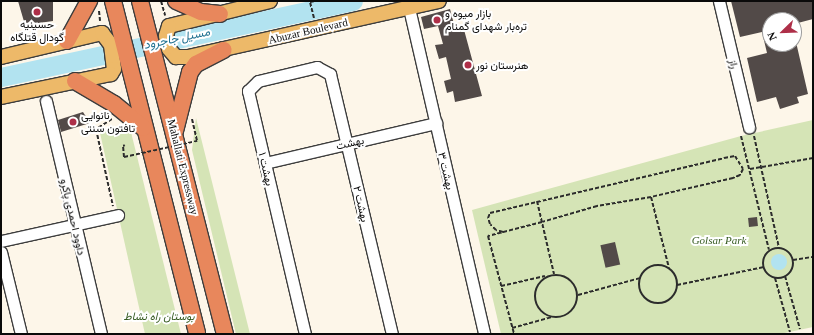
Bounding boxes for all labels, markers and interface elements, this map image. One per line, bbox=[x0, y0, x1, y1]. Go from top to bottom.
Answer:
marker: حسینیه گودال قتلگاه bbox=[32, 7, 42, 17]
place label: بازار میوه و تره‌بار شهدای گمنام bbox=[445, 7, 527, 33]
north arrow bbox=[762, 12, 802, 52]
street label: Abuzar Boulevard bbox=[267, 15, 349, 47]
marker: بازار میوه و تره‌بار شهدای گمنام bbox=[432, 15, 442, 25]
place label: حسینیه گودال قتلگاه bbox=[10, 18, 64, 44]
water label: مسیل جاجرود bbox=[143, 25, 211, 53]
text: N bbox=[765, 30, 779, 42]
place label: هنرستان نور bbox=[476, 58, 528, 72]
street label: راز bbox=[727, 58, 741, 70]
marker: هنرستان نور bbox=[463, 60, 473, 70]
place label: نانوایی تافتون سنتی bbox=[81, 109, 135, 135]
marker: نانوایی تافتون سنتی bbox=[68, 117, 78, 127]
street label: Mahallati Expressway bbox=[165, 118, 201, 216]
street label: بهشت bbox=[335, 133, 365, 153]
street label: بهشت ۱ bbox=[256, 151, 276, 187]
street label: بهشت ۳ bbox=[435, 151, 457, 191]
street label: داوود احمدی پاکرو bbox=[58, 177, 88, 257]
street label: بهشت ۲ bbox=[350, 185, 372, 223]
park label: Golsar Park bbox=[692, 233, 746, 247]
park label: بوستان راه نشاط bbox=[124, 309, 194, 323]

